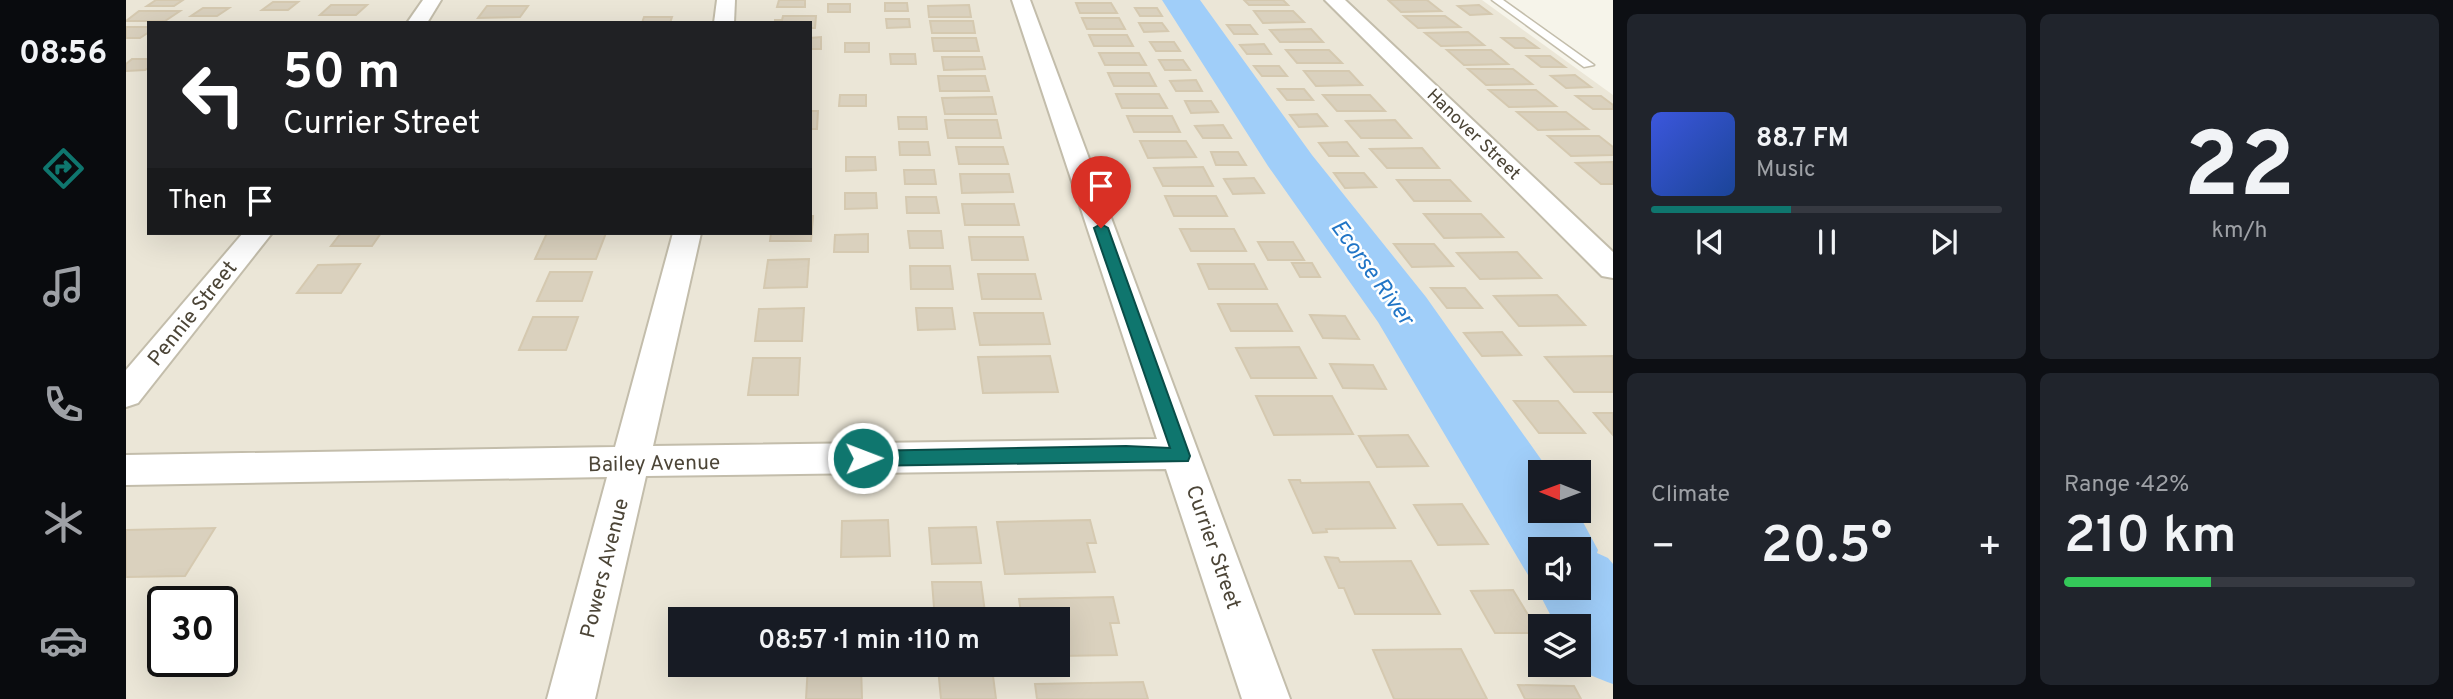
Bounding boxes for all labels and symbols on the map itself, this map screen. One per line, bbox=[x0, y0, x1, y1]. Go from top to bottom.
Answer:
street label: Hanover Street bbox=[1421, 84, 1525, 186]
pin bbox=[1071, 156, 1131, 228]
water label: Ecorse River bbox=[1323, 215, 1420, 334]
street label: Pennie Street bbox=[142, 256, 244, 372]
position arrow bbox=[826, 421, 900, 495]
street label: Bailey Avenue bbox=[588, 450, 720, 479]
north arrow bbox=[1528, 460, 1591, 523]
street label: Currier Street bbox=[1179, 482, 1246, 613]
street label: Powers Avenue bbox=[575, 496, 636, 641]
speed limit sign: 30 bbox=[147, 586, 238, 677]

